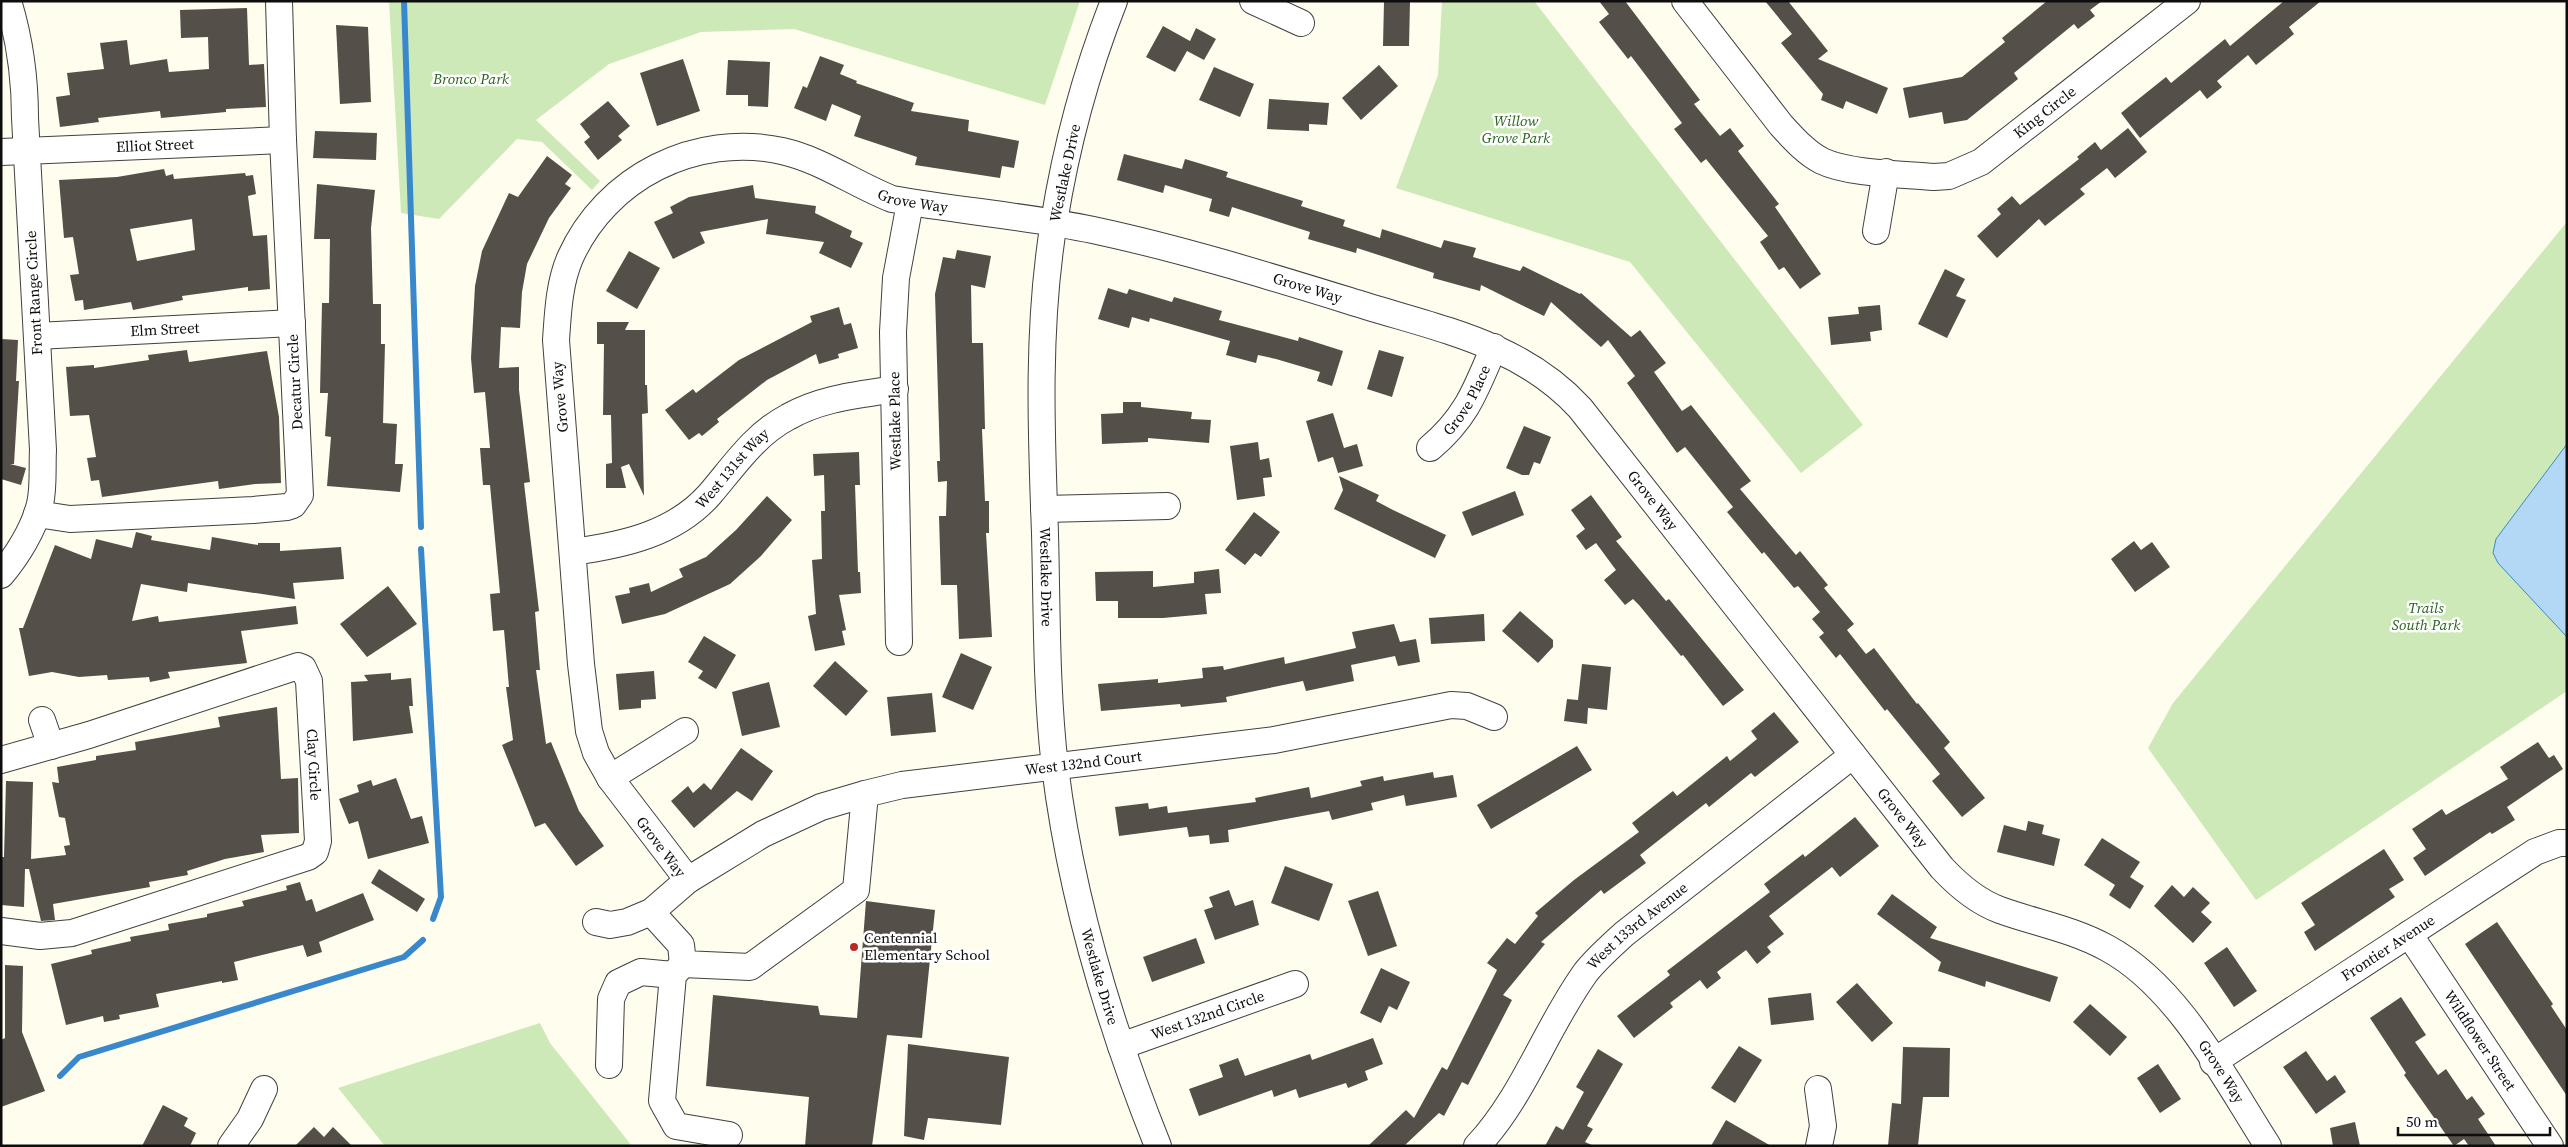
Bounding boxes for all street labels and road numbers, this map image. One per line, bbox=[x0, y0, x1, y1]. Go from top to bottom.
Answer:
street label: King Circle bbox=[2009, 81, 2080, 143]
street label: Westlake Drive bbox=[1044, 122, 1085, 224]
street label: Elliot Street bbox=[116, 133, 194, 157]
street label: Grove Way bbox=[874, 183, 950, 218]
street label: Front Range Circle bbox=[20, 230, 47, 356]
street label: Grove Way bbox=[1271, 267, 1345, 308]
street label: Elm Street bbox=[130, 317, 200, 341]
street label: Decatur Circle bbox=[281, 333, 308, 431]
street label: Grove Way bbox=[546, 360, 573, 433]
street label: Grove Place bbox=[1438, 361, 1495, 440]
street label: Westlake Place bbox=[883, 371, 906, 471]
street label: West 131st Way bbox=[690, 423, 773, 513]
street label: Grove Way bbox=[1623, 466, 1684, 535]
street label: Westlake Drive bbox=[1035, 527, 1058, 627]
street label: Clay Circle bbox=[302, 728, 327, 801]
street label: West 132nd Court bbox=[1024, 745, 1143, 780]
street label: Grove Way bbox=[1873, 783, 1933, 852]
street label: Grove Way bbox=[632, 812, 691, 882]
street label: West 133rd Avenue bbox=[1582, 877, 1692, 974]
street label: Frontier Avenue bbox=[2337, 909, 2439, 986]
street label: Westlake Drive bbox=[1076, 926, 1124, 1028]
street label: West 132nd Circle bbox=[1148, 985, 1267, 1045]
street label: Wildflower Street bbox=[2439, 986, 2521, 1095]
street label: Grove Way bbox=[2194, 1036, 2250, 1107]

